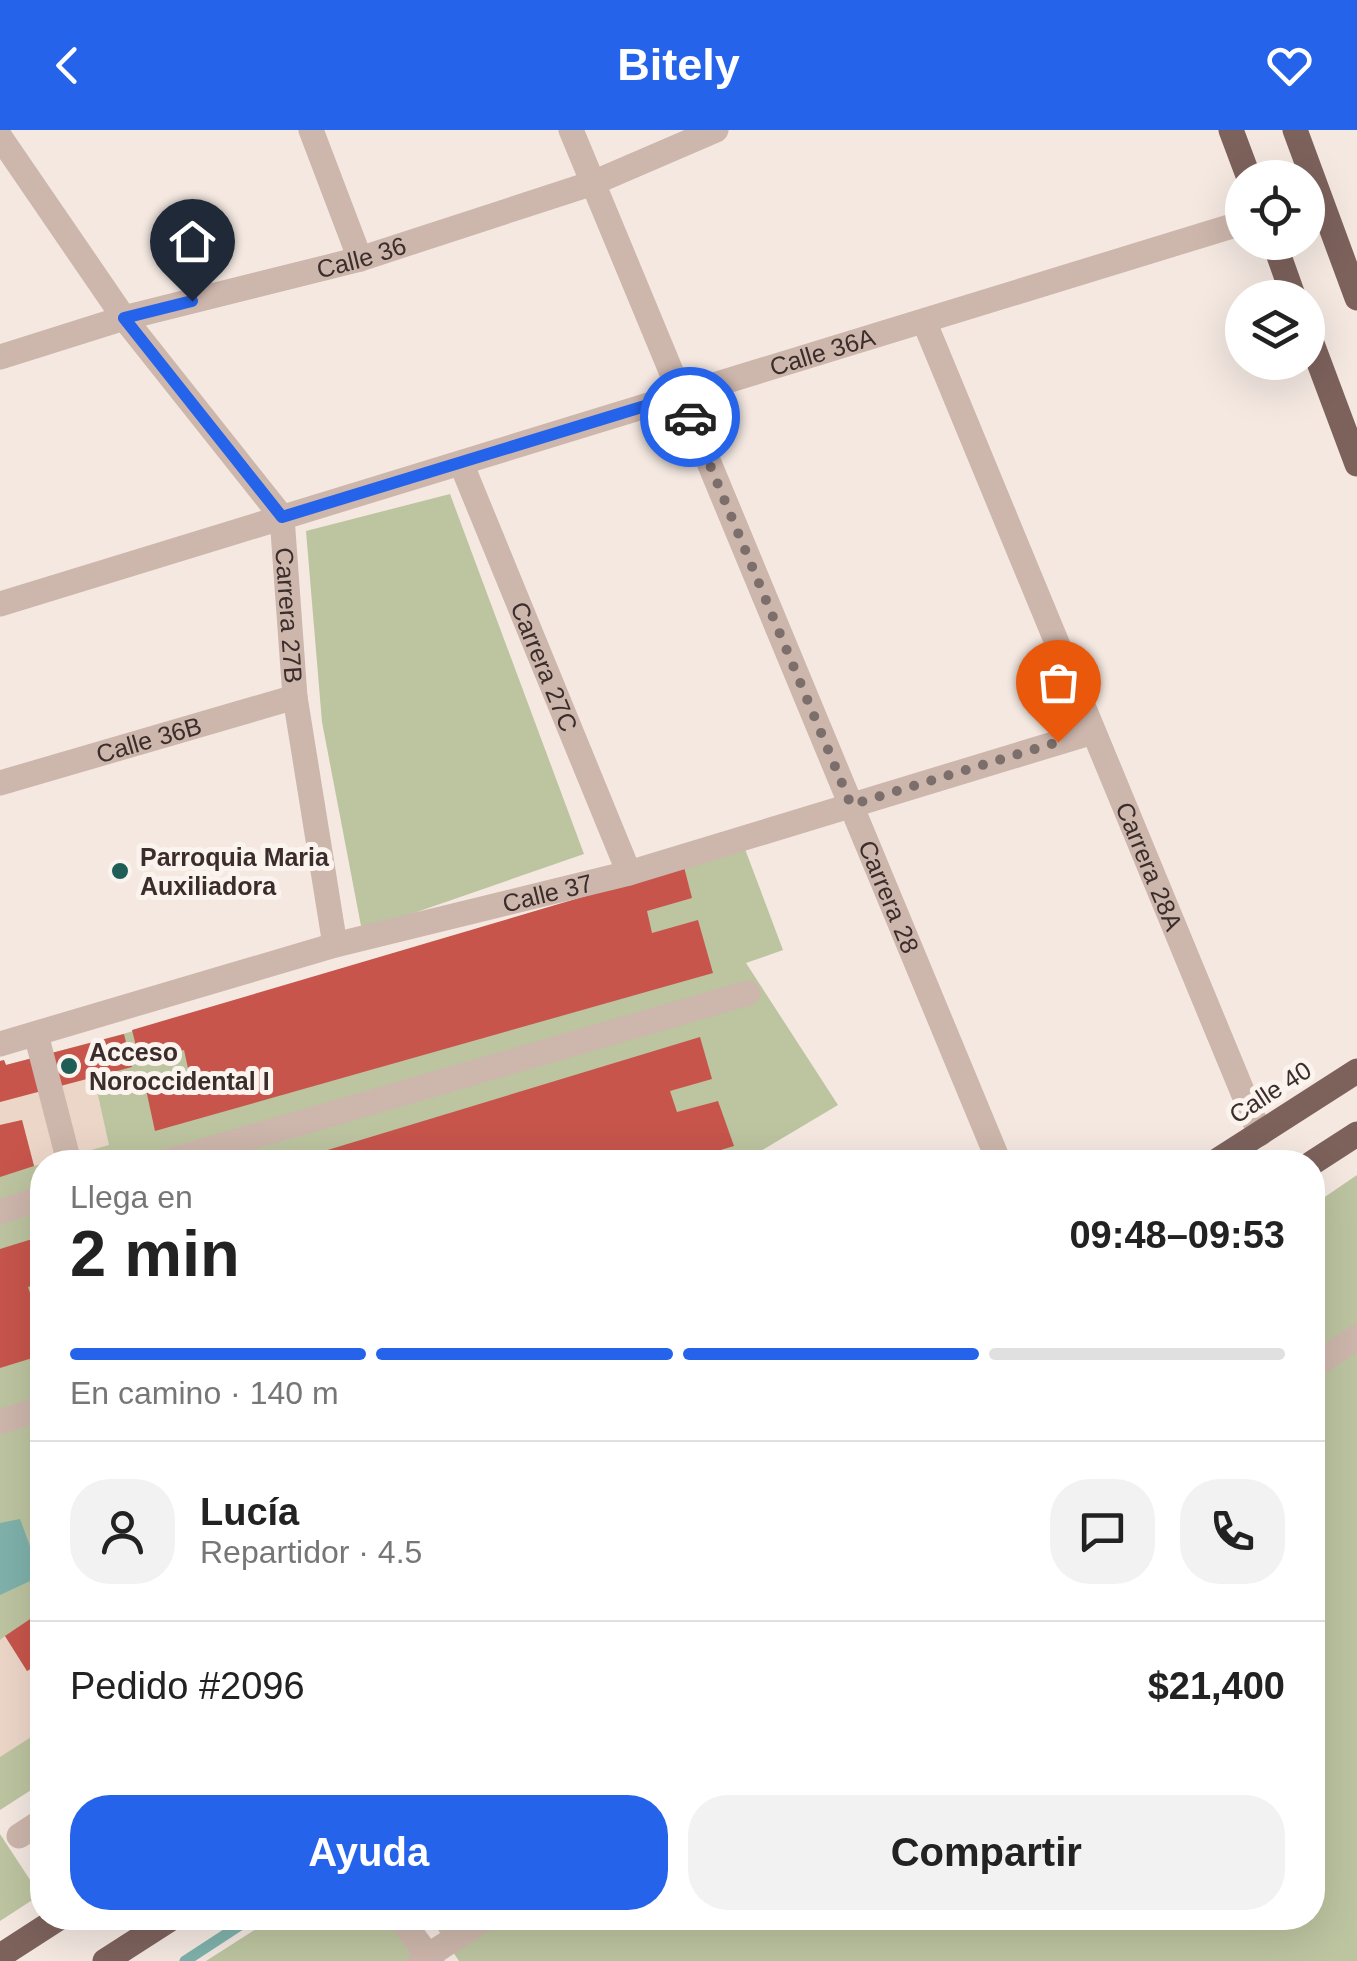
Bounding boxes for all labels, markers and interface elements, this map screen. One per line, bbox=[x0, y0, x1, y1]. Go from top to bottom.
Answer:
icon: back bbox=[40, 38, 95, 93]
icon: heart bbox=[1262, 38, 1317, 93]
text: Bitely bbox=[617, 39, 740, 90]
map controls bbox=[1225, 160, 1325, 380]
button: locate bbox=[1225, 160, 1325, 260]
pin bbox=[150, 199, 235, 302]
icon: home bbox=[165, 214, 220, 269]
street label: Calle 36 bbox=[314, 231, 410, 283]
button: layers bbox=[1225, 280, 1325, 380]
street label: Calle 36A bbox=[766, 322, 878, 381]
courier bbox=[640, 367, 740, 467]
icon: car bbox=[663, 390, 718, 445]
street label: Carrera 27B bbox=[270, 546, 308, 684]
street label: Carrera 27C bbox=[505, 598, 583, 736]
pin bbox=[1016, 640, 1101, 743]
icon: bag bbox=[1031, 655, 1086, 710]
street label: Calle 36B bbox=[93, 711, 205, 768]
street label: Carrera 28A bbox=[1110, 798, 1188, 935]
street label: Carrera 28 bbox=[853, 836, 925, 957]
place label: Parroquia Maria Auxiliadora bbox=[140, 843, 330, 900]
marker: Parroquia Maria Auxiliadora bbox=[109, 860, 131, 882]
street label: Calle 37 bbox=[500, 868, 595, 917]
place label: Acceso Noroccidental I bbox=[89, 1038, 270, 1095]
marker: Acceso Noroccidental I bbox=[58, 1055, 80, 1077]
street label: Calle 40 bbox=[1224, 1055, 1316, 1129]
text: Llega en bbox=[70, 1179, 193, 1215]
text: 09:48–09:53 bbox=[1069, 1214, 1285, 1256]
text: 2 min bbox=[70, 1217, 240, 1290]
text: En camino · 140 m bbox=[70, 1375, 339, 1411]
button: person bbox=[70, 1479, 175, 1584]
button: chat bbox=[1050, 1479, 1155, 1584]
button: phone bbox=[1180, 1479, 1285, 1584]
text: Lucía bbox=[200, 1491, 299, 1533]
text: Repartidor · 4.5 bbox=[200, 1534, 422, 1570]
text: Pedido #2096 bbox=[70, 1665, 305, 1707]
text: $21,400 bbox=[1148, 1665, 1285, 1707]
button: Ayuda bbox=[70, 1795, 668, 1910]
button: Compartir bbox=[688, 1795, 1285, 1910]

